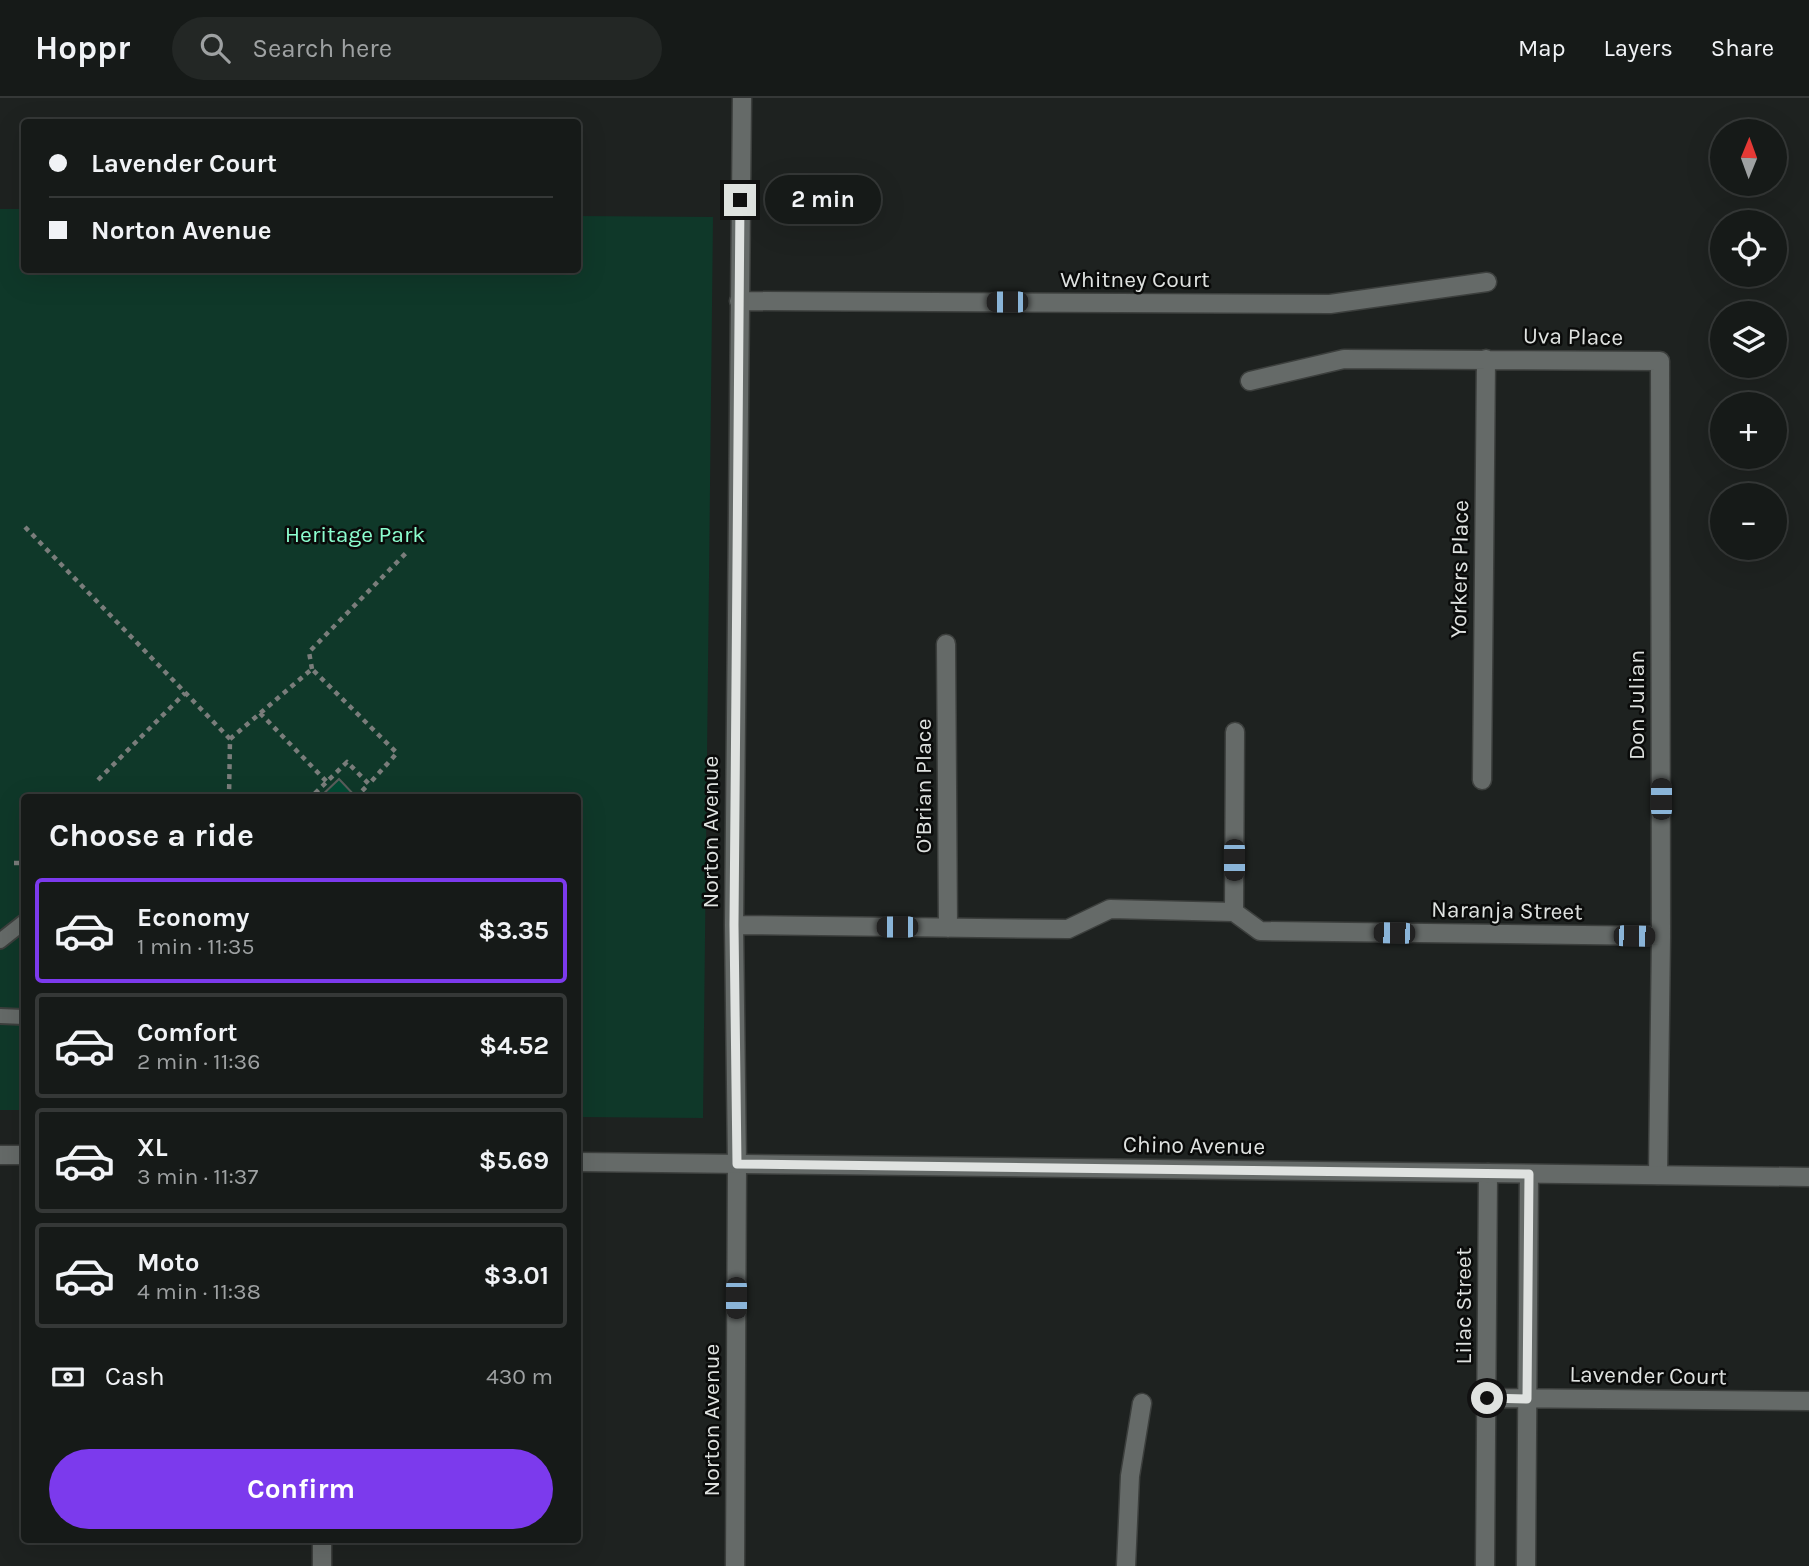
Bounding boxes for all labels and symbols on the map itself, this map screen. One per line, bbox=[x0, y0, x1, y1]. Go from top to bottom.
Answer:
north arrow bbox=[1710, 119, 1787, 196]
callout: 2 min bbox=[764, 176, 880, 224]
route end bbox=[724, 184, 756, 216]
street label: Whitney Court bbox=[1060, 266, 1210, 293]
car bbox=[987, 292, 1029, 313]
street label: Uva Place bbox=[1523, 322, 1623, 351]
street label: Yorkers Place bbox=[1445, 500, 1474, 638]
park label: Heritage Park bbox=[285, 521, 425, 548]
street label: Don Julian bbox=[1623, 650, 1650, 760]
street label: O'Brian Place bbox=[910, 719, 937, 853]
street label: Norton Avenue bbox=[697, 756, 724, 908]
car bbox=[1651, 778, 1672, 820]
car bbox=[1224, 839, 1245, 881]
street label: Naranja Street bbox=[1431, 896, 1583, 925]
car bbox=[877, 917, 919, 938]
car bbox=[1373, 922, 1416, 944]
car bbox=[1613, 925, 1656, 947]
street label: Chino Avenue bbox=[1123, 1131, 1265, 1160]
street label: Lilac Street bbox=[1450, 1247, 1477, 1365]
car bbox=[726, 1277, 747, 1319]
street label: Norton Avenue bbox=[698, 1344, 725, 1496]
street label: Lavender Court bbox=[1569, 1361, 1727, 1390]
route start bbox=[1471, 1382, 1503, 1414]

